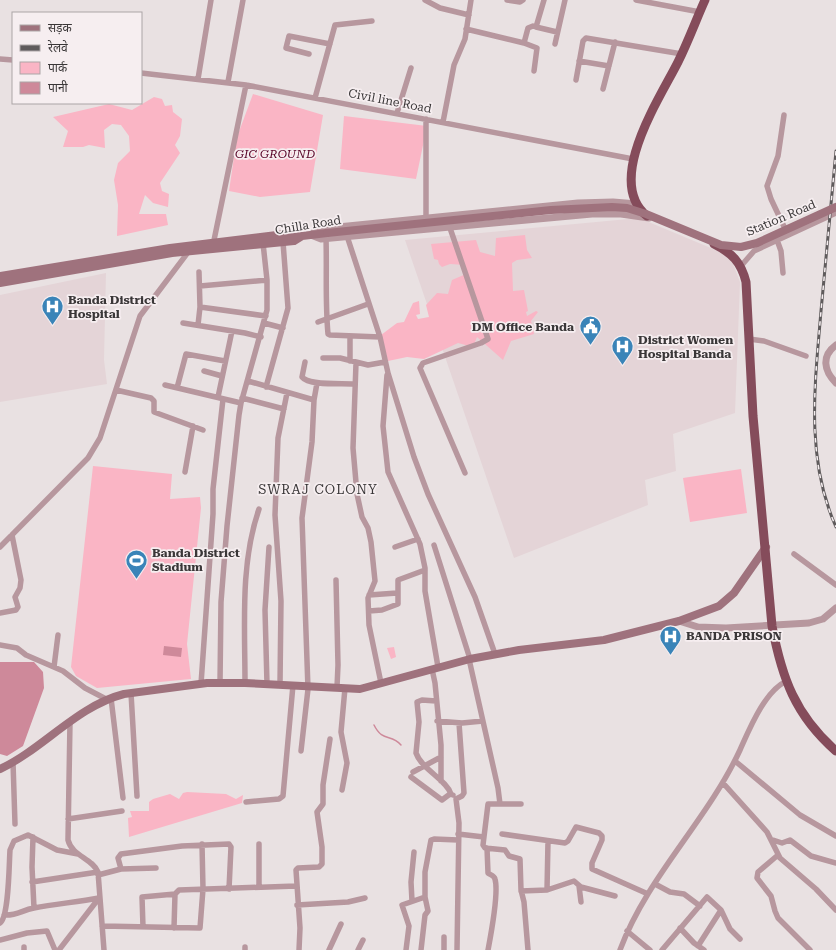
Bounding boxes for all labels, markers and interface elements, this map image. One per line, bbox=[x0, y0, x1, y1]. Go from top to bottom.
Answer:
legend bbox=[12, 12, 142, 104]
text: सड़क bbox=[48, 21, 73, 35]
text: रेलवे bbox=[48, 40, 68, 55]
text: पार्क bbox=[48, 61, 68, 75]
text: पानी bbox=[48, 80, 69, 95]
street label: Civil line Road bbox=[347, 86, 433, 116]
park label: GIC GROUND bbox=[235, 147, 315, 161]
street label: Station Road bbox=[744, 197, 818, 239]
street label: Chilla Road bbox=[274, 213, 342, 237]
place label: Banda District Hospital bbox=[68, 293, 156, 321]
hospital icon: Banda District Hospital bbox=[39, 294, 65, 327]
public building icon: DM Office Banda bbox=[577, 314, 603, 347]
place label: DM Office Banda bbox=[472, 320, 574, 334]
place label: District Women Hospital Banda bbox=[638, 333, 733, 361]
hospital icon: District Women Hospital Banda bbox=[610, 334, 636, 367]
district label: SWRAJ COLONY bbox=[258, 482, 378, 497]
place label: Banda District Stadium bbox=[152, 546, 240, 574]
sports icon: Banda District Stadium bbox=[124, 547, 150, 580]
hospital icon: BANDA PRISON bbox=[657, 623, 683, 656]
place label: BANDA PRISON bbox=[686, 629, 782, 643]

